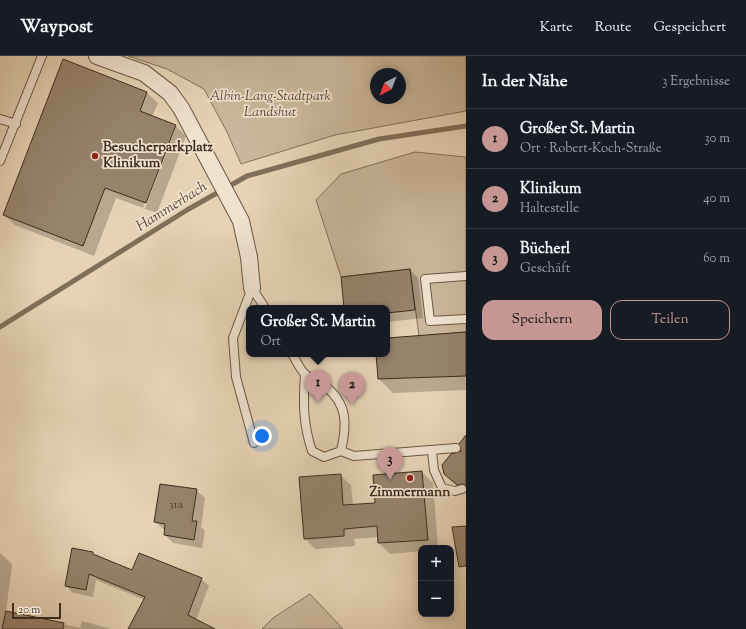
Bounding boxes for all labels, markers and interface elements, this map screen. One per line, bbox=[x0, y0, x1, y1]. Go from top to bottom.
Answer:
text: Waypost bbox=[20, 14, 93, 41]
text: Karte bbox=[540, 18, 573, 38]
text: Route bbox=[595, 18, 631, 38]
text: Gespeichert bbox=[653, 18, 726, 38]
north arrow bbox=[370, 68, 406, 104]
text: In der Nähe bbox=[482, 70, 568, 94]
text: 3 Ergebnisse bbox=[662, 73, 730, 91]
park label: Albin-Lang-Stadtpark Landshut bbox=[209, 87, 331, 123]
text: Großer St. Martin bbox=[520, 119, 635, 140]
text: 1 bbox=[493, 130, 497, 148]
text: 30 m bbox=[704, 130, 730, 148]
place label: Besucherparkplatz Klinikum bbox=[103, 138, 213, 174]
text: Ort · Robert-Koch-Straße bbox=[520, 140, 662, 158]
marker: Besucherparkplatz Klinikum bbox=[90, 151, 100, 161]
water label: Hammerbach bbox=[132, 176, 212, 237]
text: Klinikum bbox=[520, 179, 581, 200]
text: 2 bbox=[492, 190, 498, 208]
text: 40 m bbox=[703, 190, 730, 208]
text: Haltestelle bbox=[520, 200, 579, 218]
text: Bücherl bbox=[520, 239, 570, 260]
text: 3 bbox=[492, 250, 498, 268]
text: 60 m bbox=[703, 250, 730, 268]
text: Geschäft bbox=[520, 260, 570, 278]
button: Speichern bbox=[482, 300, 602, 340]
button: Teilen bbox=[610, 300, 730, 340]
popup bbox=[246, 305, 390, 357]
text: Großer St. Martin bbox=[260, 312, 376, 333]
text: Ort bbox=[260, 333, 281, 351]
pin: 1 bbox=[305, 370, 331, 403]
pin: 2 bbox=[339, 372, 365, 405]
your location bbox=[252, 426, 272, 446]
pin: 3 bbox=[377, 447, 403, 480]
marker: Zimmermann bbox=[405, 473, 415, 483]
place label: Zimmermann bbox=[369, 483, 451, 503]
house number: 31a bbox=[169, 496, 184, 514]
map controls bbox=[418, 545, 454, 617]
button: + bbox=[418, 545, 454, 581]
button: − bbox=[418, 581, 454, 617]
scale bar bbox=[12, 601, 61, 620]
text: 20 m bbox=[18, 602, 40, 618]

